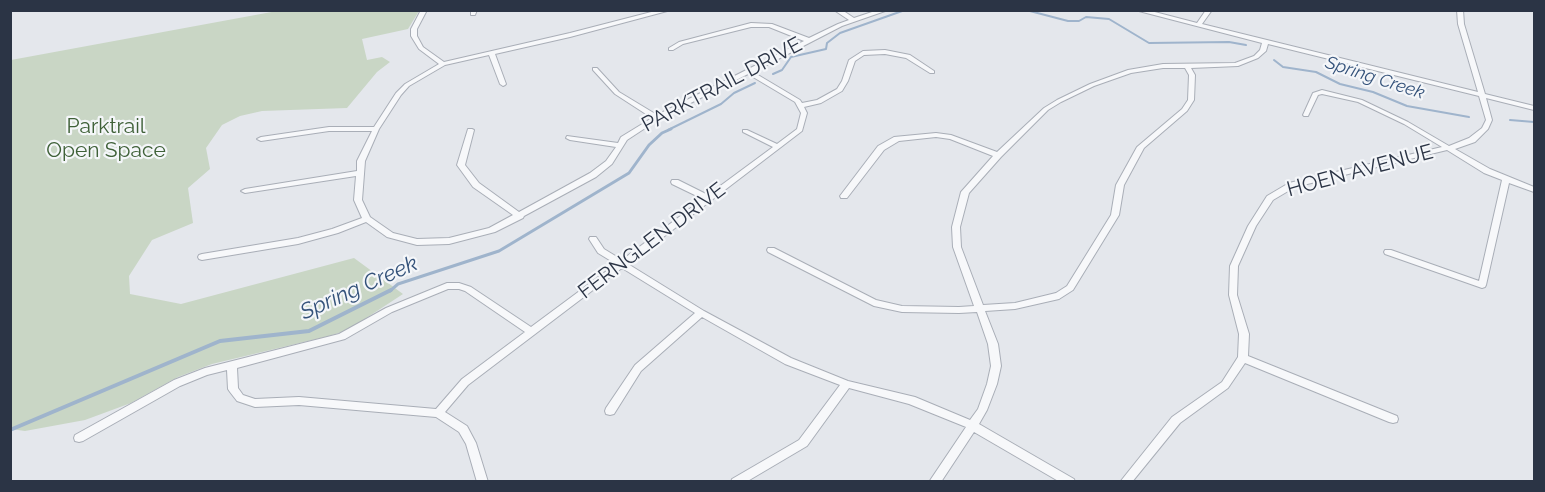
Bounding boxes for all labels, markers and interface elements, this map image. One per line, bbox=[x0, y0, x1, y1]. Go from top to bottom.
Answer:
street label: PARKTRAIL DRIVE bbox=[638, 32, 806, 138]
water label: Spring Creek bbox=[1323, 52, 1427, 104]
park label: Parktrail Open Space bbox=[46, 114, 166, 164]
street label: HOEN AVENUE bbox=[1284, 139, 1436, 203]
street label: FERNGLEN DRIVE bbox=[573, 177, 731, 305]
water label: Spring Creek bbox=[296, 250, 422, 326]

